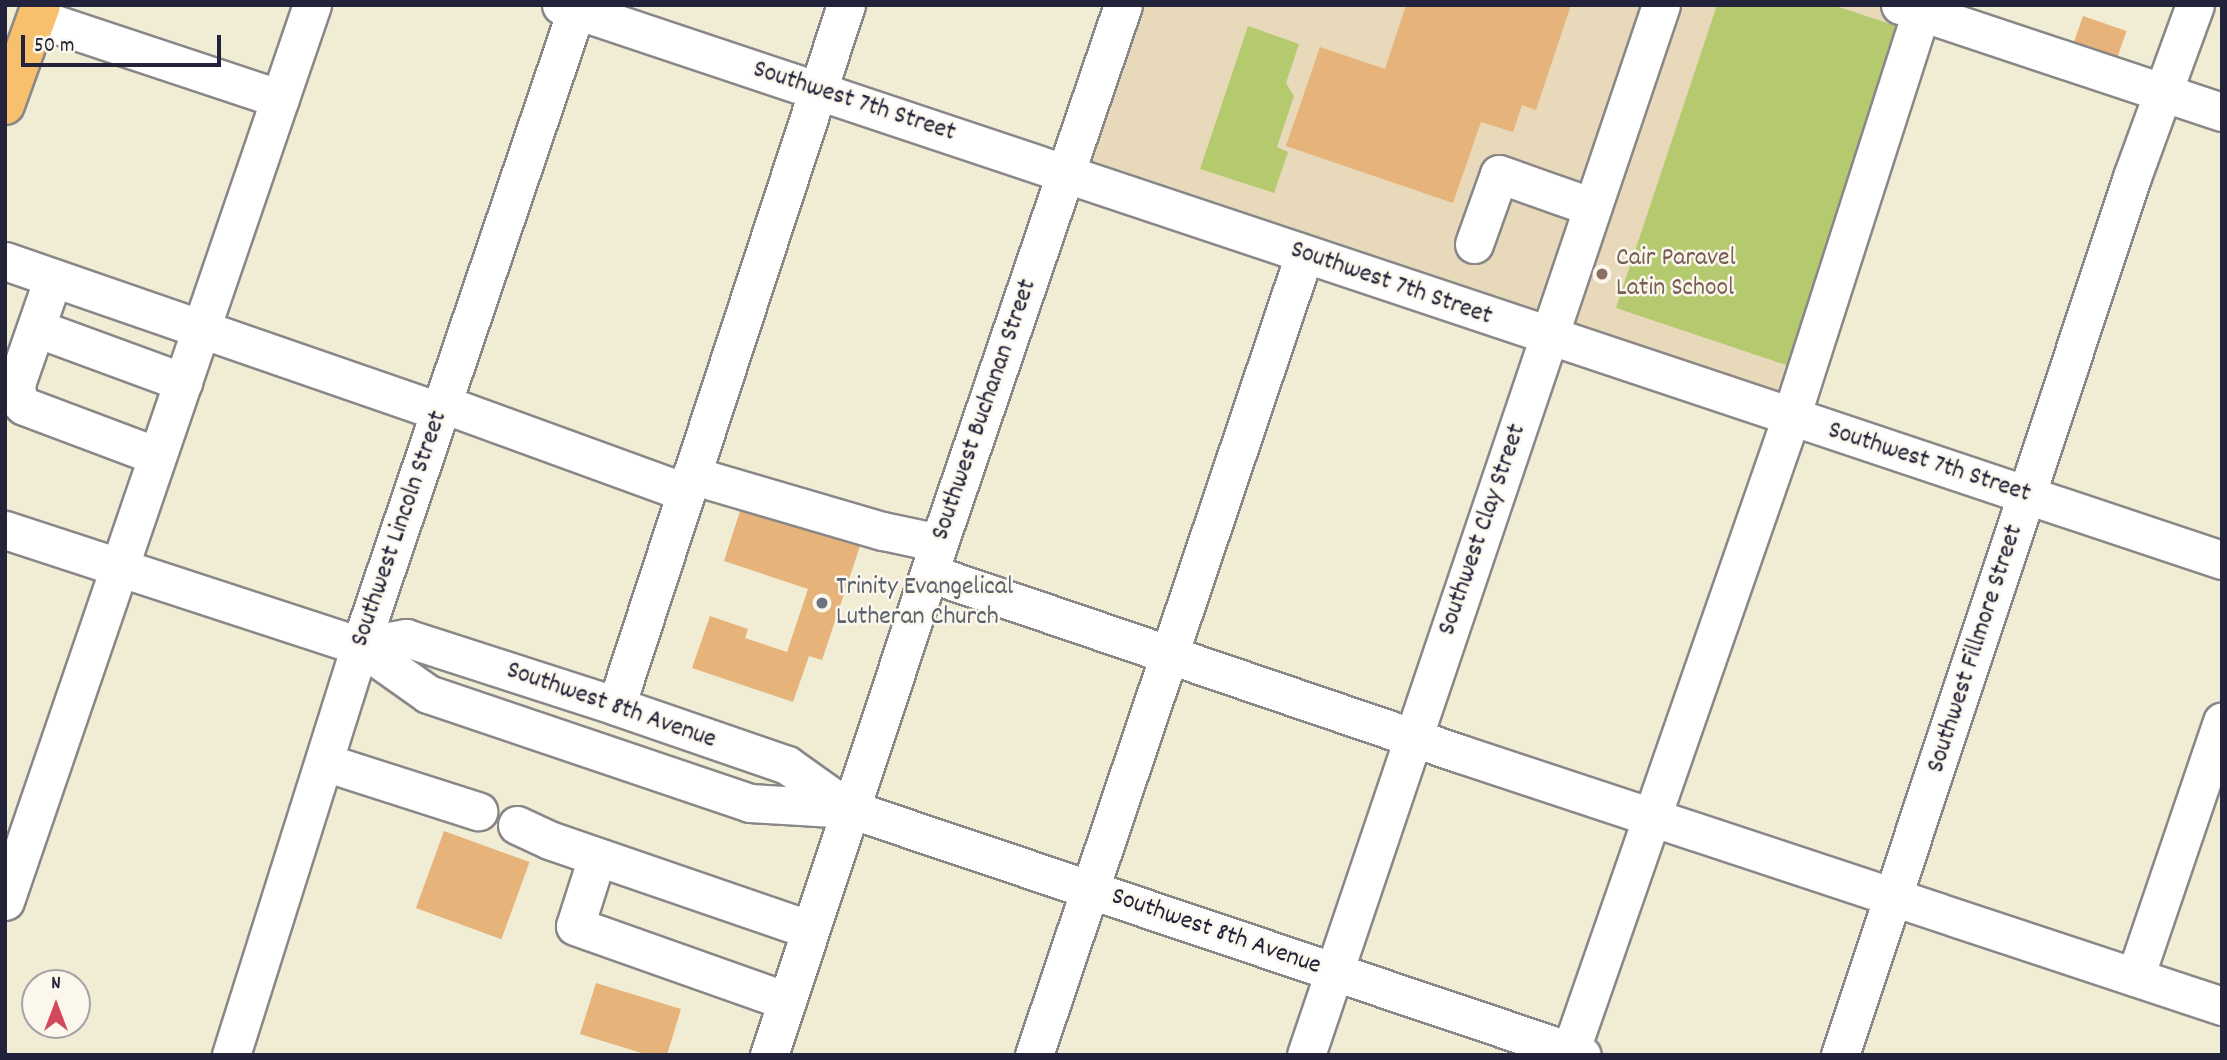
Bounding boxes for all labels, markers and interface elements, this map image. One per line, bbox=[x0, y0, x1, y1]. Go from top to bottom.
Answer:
scale bar bbox=[24, 21, 224, 65]
text: 50 m bbox=[34, 32, 74, 62]
street label: Southwest 7th Street bbox=[749, 55, 959, 149]
street label: Southwest 7th Street bbox=[1286, 235, 1496, 333]
place label: Cair Paravel Latin School bbox=[1616, 243, 1736, 304]
marker: Cair Paravel Latin School bbox=[1594, 266, 1610, 282]
street label: Southwest Buchanan Street bbox=[926, 275, 1044, 545]
street label: Southwest Lincoln Street bbox=[345, 407, 455, 651]
street label: Southwest 7th Street bbox=[1824, 416, 2034, 510]
street label: Southwest Clay Street bbox=[1432, 420, 1534, 640]
street label: Southwest Fillmore Street bbox=[1921, 521, 2031, 777]
place label: Trinity Evangelical Lutheran Church bbox=[836, 572, 1013, 634]
marker: Trinity Evangelical Lutheran Church bbox=[814, 595, 830, 611]
street label: Southwest 8th Avenue bbox=[502, 656, 720, 756]
street label: Southwest 8th Avenue bbox=[1107, 882, 1325, 982]
north arrow bbox=[21, 969, 91, 1039]
text: N bbox=[51, 971, 61, 998]

